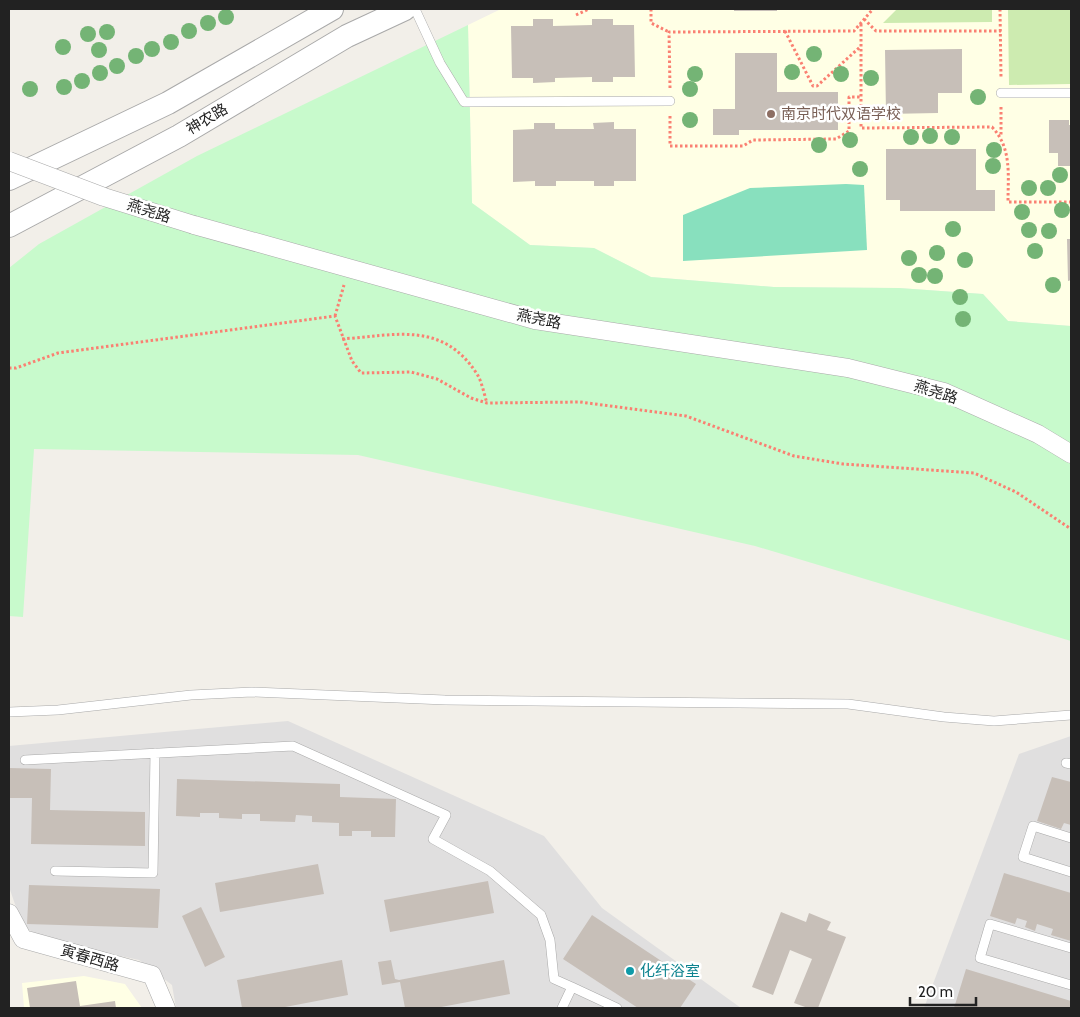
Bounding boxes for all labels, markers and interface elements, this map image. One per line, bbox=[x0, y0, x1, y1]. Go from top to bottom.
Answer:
street label: 神农路 bbox=[183, 100, 231, 138]
place label: 南京时代双语学校 bbox=[781, 105, 901, 123]
marker: 南京时代双语学校 bbox=[765, 108, 777, 120]
street label: 燕尧路 bbox=[125, 195, 173, 227]
street label: 燕尧路 bbox=[515, 306, 563, 332]
street label: 燕尧路 bbox=[912, 376, 960, 408]
street label: 寅春西路 bbox=[59, 941, 121, 975]
place label: 化纤浴室 bbox=[640, 962, 700, 980]
marker: 化纤浴室 bbox=[624, 965, 636, 977]
scale bar bbox=[910, 974, 976, 1006]
text: 20 m bbox=[918, 983, 953, 1001]

